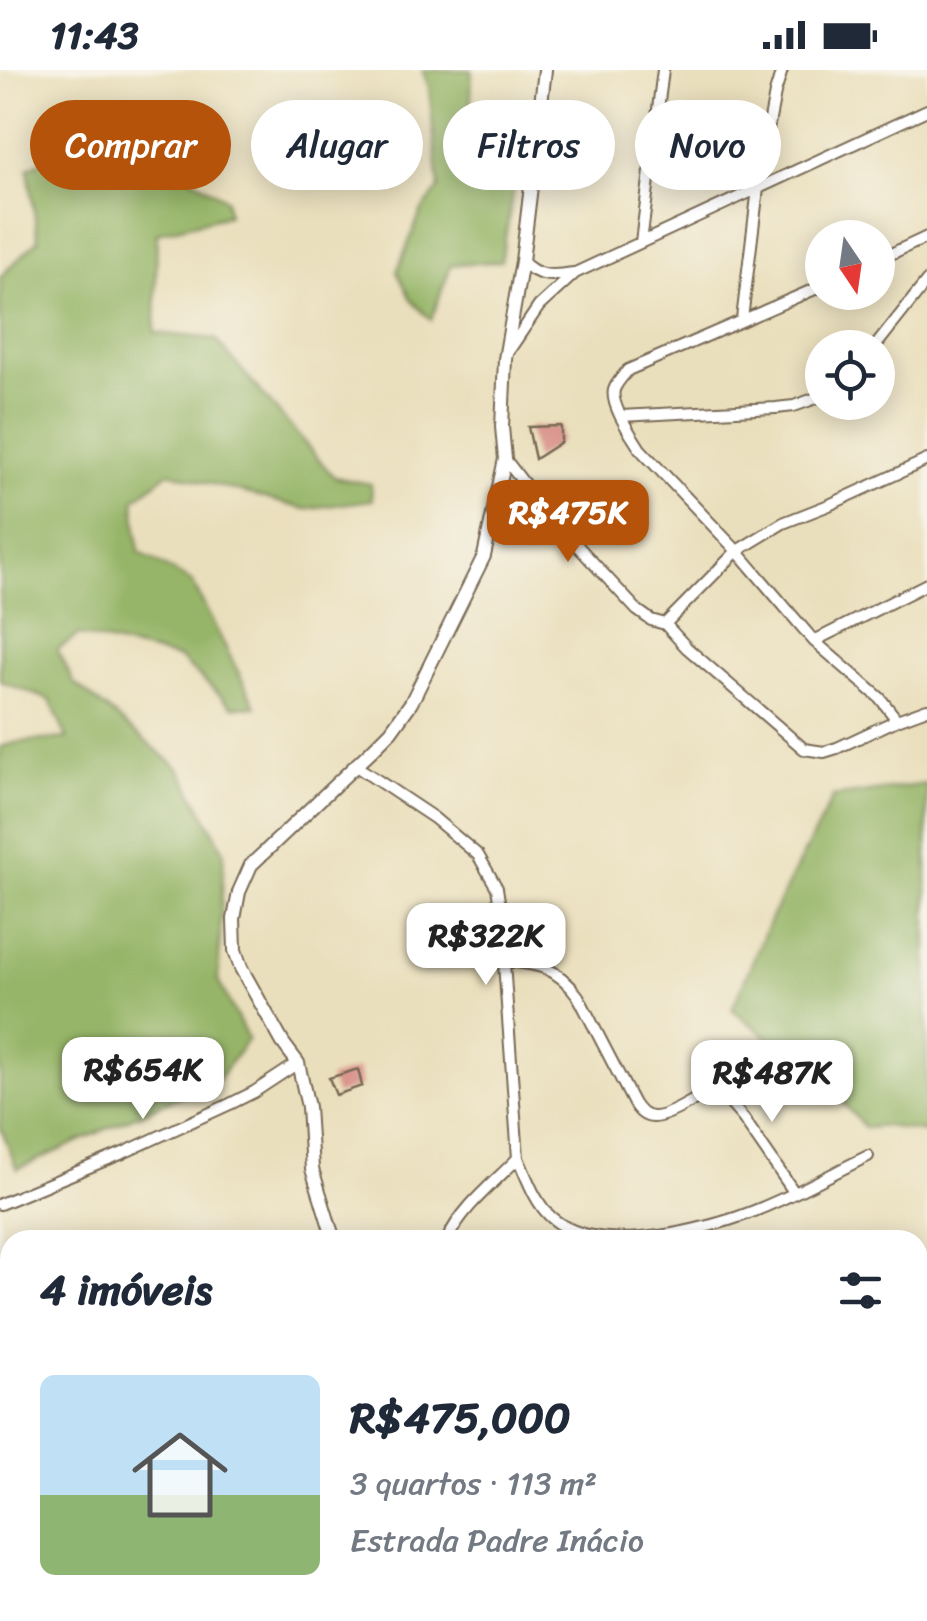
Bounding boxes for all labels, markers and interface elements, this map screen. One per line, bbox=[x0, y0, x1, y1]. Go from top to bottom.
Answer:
text: 11:43 bbox=[50, 2, 139, 69]
chip: Comprar bbox=[30, 100, 231, 190]
chip: Alugar bbox=[251, 100, 423, 190]
chip: Filtros bbox=[443, 100, 615, 190]
chip: Novo bbox=[635, 100, 781, 190]
north arrow bbox=[805, 220, 895, 310]
map controls bbox=[805, 220, 895, 420]
button: locate bbox=[805, 330, 895, 420]
pin: R$475K bbox=[487, 480, 649, 565]
text: R$475K bbox=[509, 484, 627, 541]
pin: R$322K bbox=[405, 903, 567, 988]
text: R$322K bbox=[429, 907, 543, 964]
pin: R$654K bbox=[62, 1037, 224, 1122]
pin: R$487K bbox=[691, 1040, 853, 1125]
text: R$654K bbox=[84, 1041, 202, 1098]
text: R$487K bbox=[713, 1044, 831, 1101]
text: 4 imóveis bbox=[40, 1253, 212, 1327]
icon: filters bbox=[833, 1263, 888, 1318]
text: R$475,000 bbox=[350, 1381, 571, 1455]
icon: home bbox=[120, 1415, 240, 1535]
text: 3 quartos · 113 m² bbox=[350, 1455, 597, 1512]
text: Estrada Padre Inácio bbox=[350, 1512, 644, 1569]

